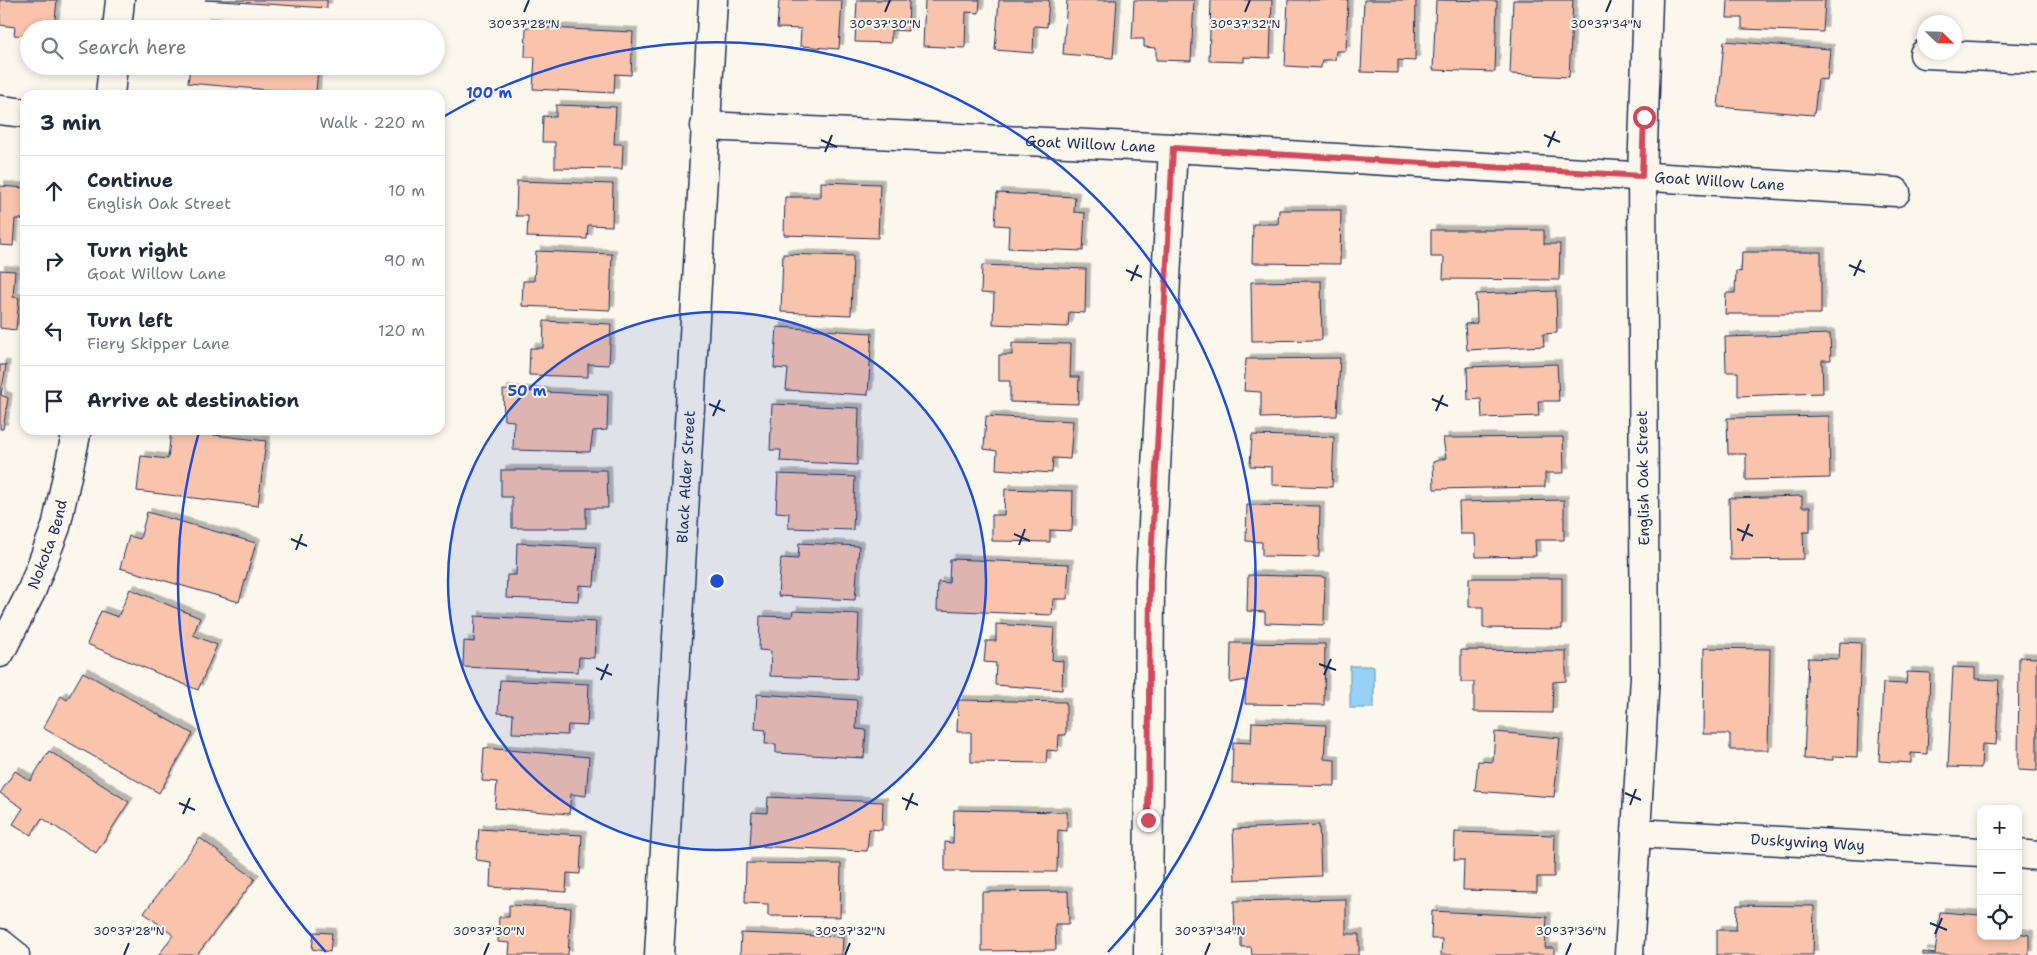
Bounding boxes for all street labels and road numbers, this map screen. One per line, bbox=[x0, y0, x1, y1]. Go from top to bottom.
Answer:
street label: Goat Willow Lane bbox=[1025, 131, 1156, 157]
street label: Goat Willow Lane bbox=[1654, 167, 1785, 195]
street label: Black Alder Street bbox=[672, 410, 700, 544]
street label: English Oak Street bbox=[1632, 410, 1654, 546]
street label: Nokota Bend bbox=[23, 497, 72, 592]
street label: Duskywing Way bbox=[1750, 829, 1865, 856]

